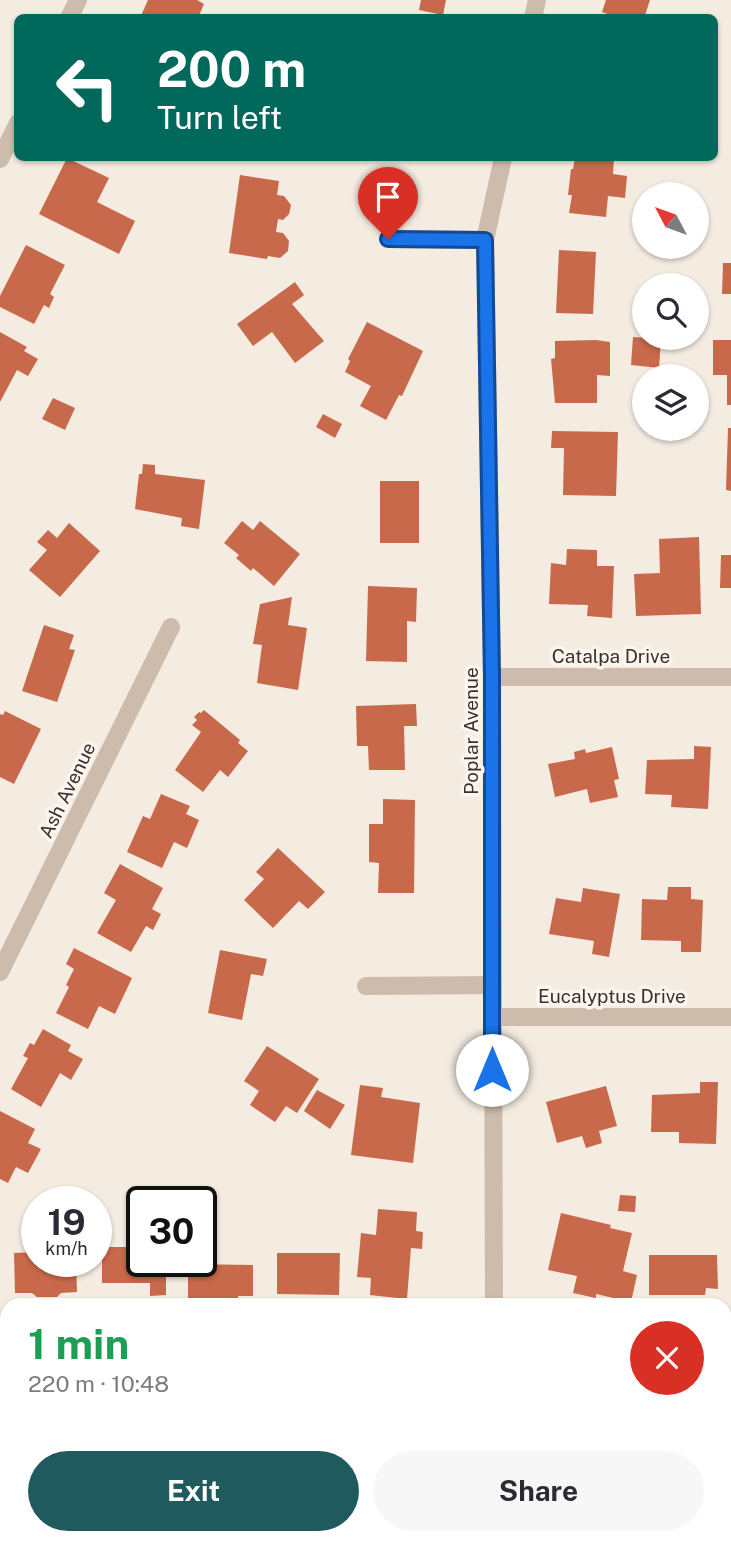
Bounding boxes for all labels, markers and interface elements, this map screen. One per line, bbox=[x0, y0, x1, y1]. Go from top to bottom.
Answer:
text: 200 m bbox=[157, 40, 306, 98]
icon: left bbox=[42, 42, 133, 133]
text: Turn left bbox=[157, 99, 282, 136]
pin bbox=[358, 167, 418, 239]
icon: arrive bbox=[369, 178, 407, 216]
north arrow bbox=[632, 182, 709, 259]
map controls bbox=[632, 182, 709, 441]
button: search bbox=[632, 273, 709, 350]
button: layers bbox=[632, 364, 709, 441]
street label: Catalpa Drive bbox=[552, 645, 670, 667]
street label: Poplar Avenue bbox=[460, 667, 482, 795]
street label: Ash Avenue bbox=[34, 739, 100, 841]
street label: Eucalyptus Drive bbox=[538, 985, 686, 1007]
position arrow bbox=[455, 1033, 529, 1107]
speed limit sign: 30 bbox=[126, 1186, 217, 1277]
text: 19 bbox=[47, 1202, 86, 1243]
text: km/h bbox=[45, 1238, 88, 1259]
text: 1 min bbox=[28, 1319, 129, 1368]
button: close bbox=[630, 1321, 704, 1395]
text: 220 m · 10:48 bbox=[28, 1370, 169, 1397]
button: Exit bbox=[28, 1451, 359, 1531]
button: Share bbox=[373, 1451, 704, 1531]

